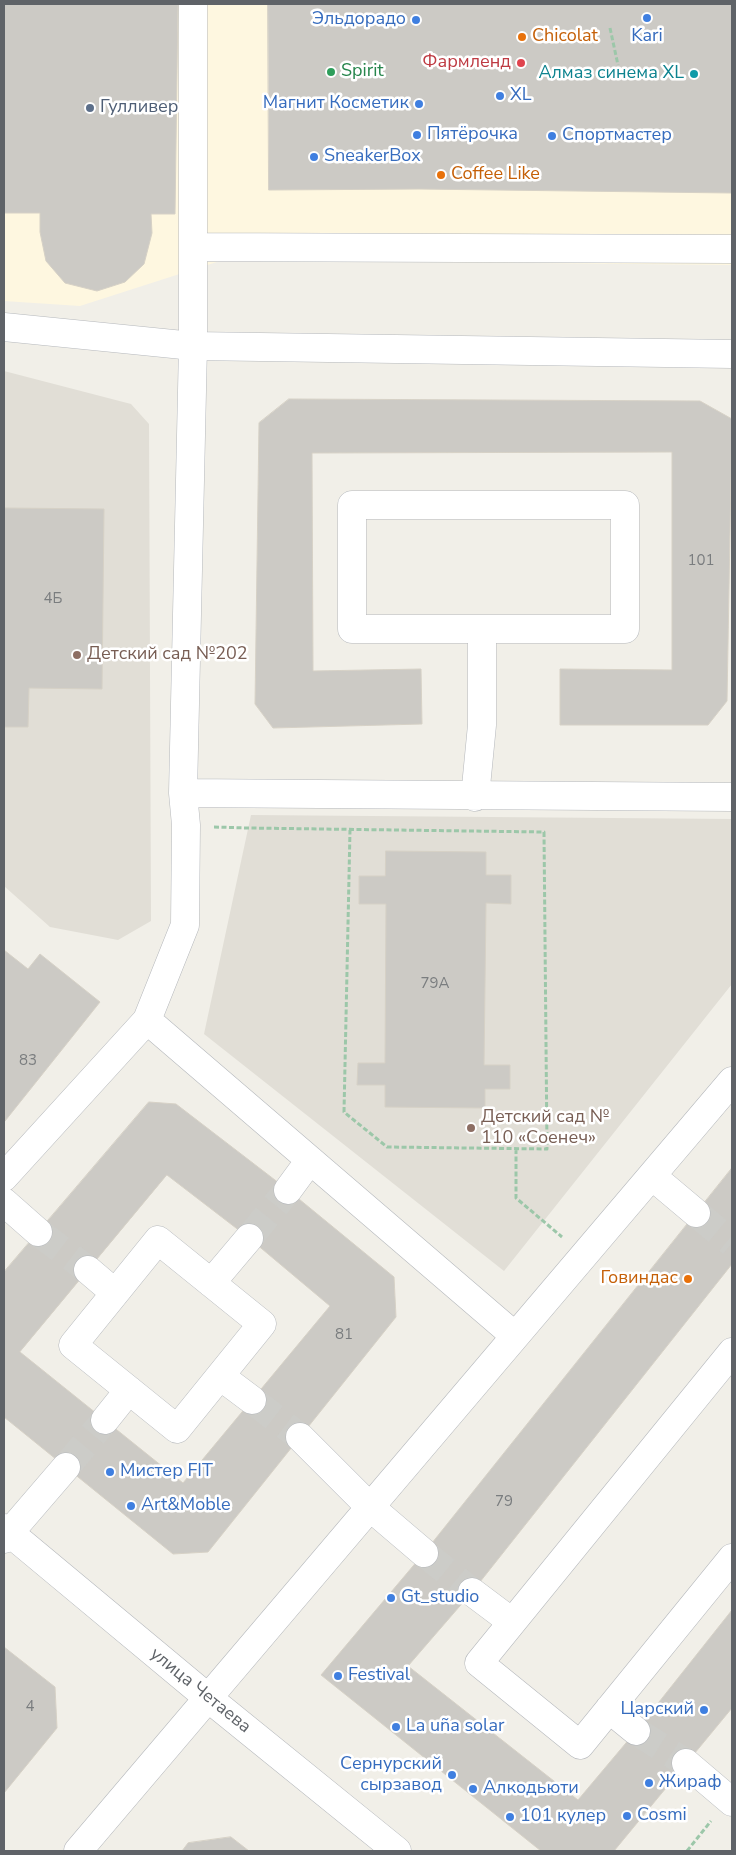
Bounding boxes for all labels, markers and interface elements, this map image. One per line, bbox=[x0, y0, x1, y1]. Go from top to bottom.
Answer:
place label: Эльдорадо bbox=[312, 9, 406, 31]
marker: Kari bbox=[641, 12, 653, 24]
marker: Эльдорадо bbox=[410, 14, 422, 26]
place label: Chicolat bbox=[532, 26, 598, 48]
place label: Kari bbox=[631, 26, 663, 48]
marker: Chicolat bbox=[516, 31, 528, 43]
place label: Фармленд bbox=[422, 52, 511, 74]
marker: Фармленд bbox=[515, 57, 527, 69]
place label: Spirit bbox=[341, 61, 384, 83]
place label: Алмаз синема XL bbox=[538, 63, 684, 85]
marker: Spirit bbox=[325, 66, 337, 78]
marker: Алмаз синема XL bbox=[688, 68, 700, 80]
place label: XL bbox=[510, 85, 531, 107]
marker: XL bbox=[494, 90, 506, 102]
place label: Магнит Косметик bbox=[263, 93, 409, 115]
place label: Гулливер bbox=[100, 97, 178, 119]
marker: Магнит Косметик bbox=[413, 98, 425, 110]
marker: Гулливер bbox=[84, 102, 96, 114]
place label: Пятёрочка bbox=[427, 124, 518, 146]
place label: Спортмастер bbox=[562, 125, 672, 147]
marker: Пятёрочка bbox=[411, 129, 423, 141]
marker: Спортмастер bbox=[546, 130, 558, 142]
place label: SneakerBox bbox=[324, 146, 421, 168]
marker: SneakerBox bbox=[308, 151, 320, 163]
place label: Coffee Like bbox=[451, 164, 540, 186]
marker: Coffee Like bbox=[435, 169, 447, 181]
house number: 101 bbox=[688, 552, 714, 570]
house number: 4Б bbox=[44, 590, 62, 608]
place label: Детский сад №202 bbox=[87, 644, 248, 666]
marker: Детский сад №202 bbox=[71, 649, 83, 661]
house number: 79А bbox=[421, 975, 449, 993]
house number: 83 bbox=[19, 1052, 37, 1070]
place label: Детский сад № 110 «Соенеч» bbox=[481, 1107, 609, 1150]
marker: Детский сад № 110 «Соенеч» bbox=[465, 1122, 477, 1134]
place label: Говиндас bbox=[600, 1268, 678, 1290]
marker: Говиндас bbox=[682, 1273, 694, 1285]
house number: 81 bbox=[335, 1326, 353, 1344]
place label: Мистер FIT bbox=[120, 1461, 213, 1483]
marker: Мистер FIT bbox=[104, 1466, 116, 1478]
house number: 79 bbox=[495, 1493, 513, 1511]
place label: Art&Moble bbox=[141, 1495, 231, 1517]
marker: Art&Moble bbox=[125, 1500, 137, 1512]
place label: Gt_studio bbox=[401, 1587, 479, 1609]
marker: Gt_studio bbox=[385, 1592, 397, 1604]
street label: улица Четаева bbox=[145, 1644, 255, 1738]
place label: Festival bbox=[348, 1665, 410, 1687]
marker: Festival bbox=[332, 1670, 344, 1682]
house number: 4 bbox=[26, 1698, 34, 1716]
place label: Царский bbox=[620, 1699, 694, 1721]
marker: Царский bbox=[698, 1704, 710, 1716]
place label: La uña solar bbox=[406, 1716, 504, 1738]
marker: La uña solar bbox=[390, 1721, 402, 1733]
place label: Сернурский сырзавод bbox=[340, 1754, 442, 1796]
marker: Сернурский сырзавод bbox=[446, 1769, 458, 1781]
place label: Жираф bbox=[659, 1772, 722, 1794]
marker: Жираф bbox=[643, 1777, 655, 1789]
place label: Алкодьюти bbox=[483, 1778, 579, 1800]
marker: Алкодьюти bbox=[467, 1783, 479, 1795]
place label: Cosmi bbox=[637, 1805, 687, 1827]
place label: 101 кулер bbox=[520, 1806, 606, 1828]
marker: Cosmi bbox=[621, 1810, 633, 1822]
marker: 101 кулер bbox=[504, 1811, 516, 1823]

